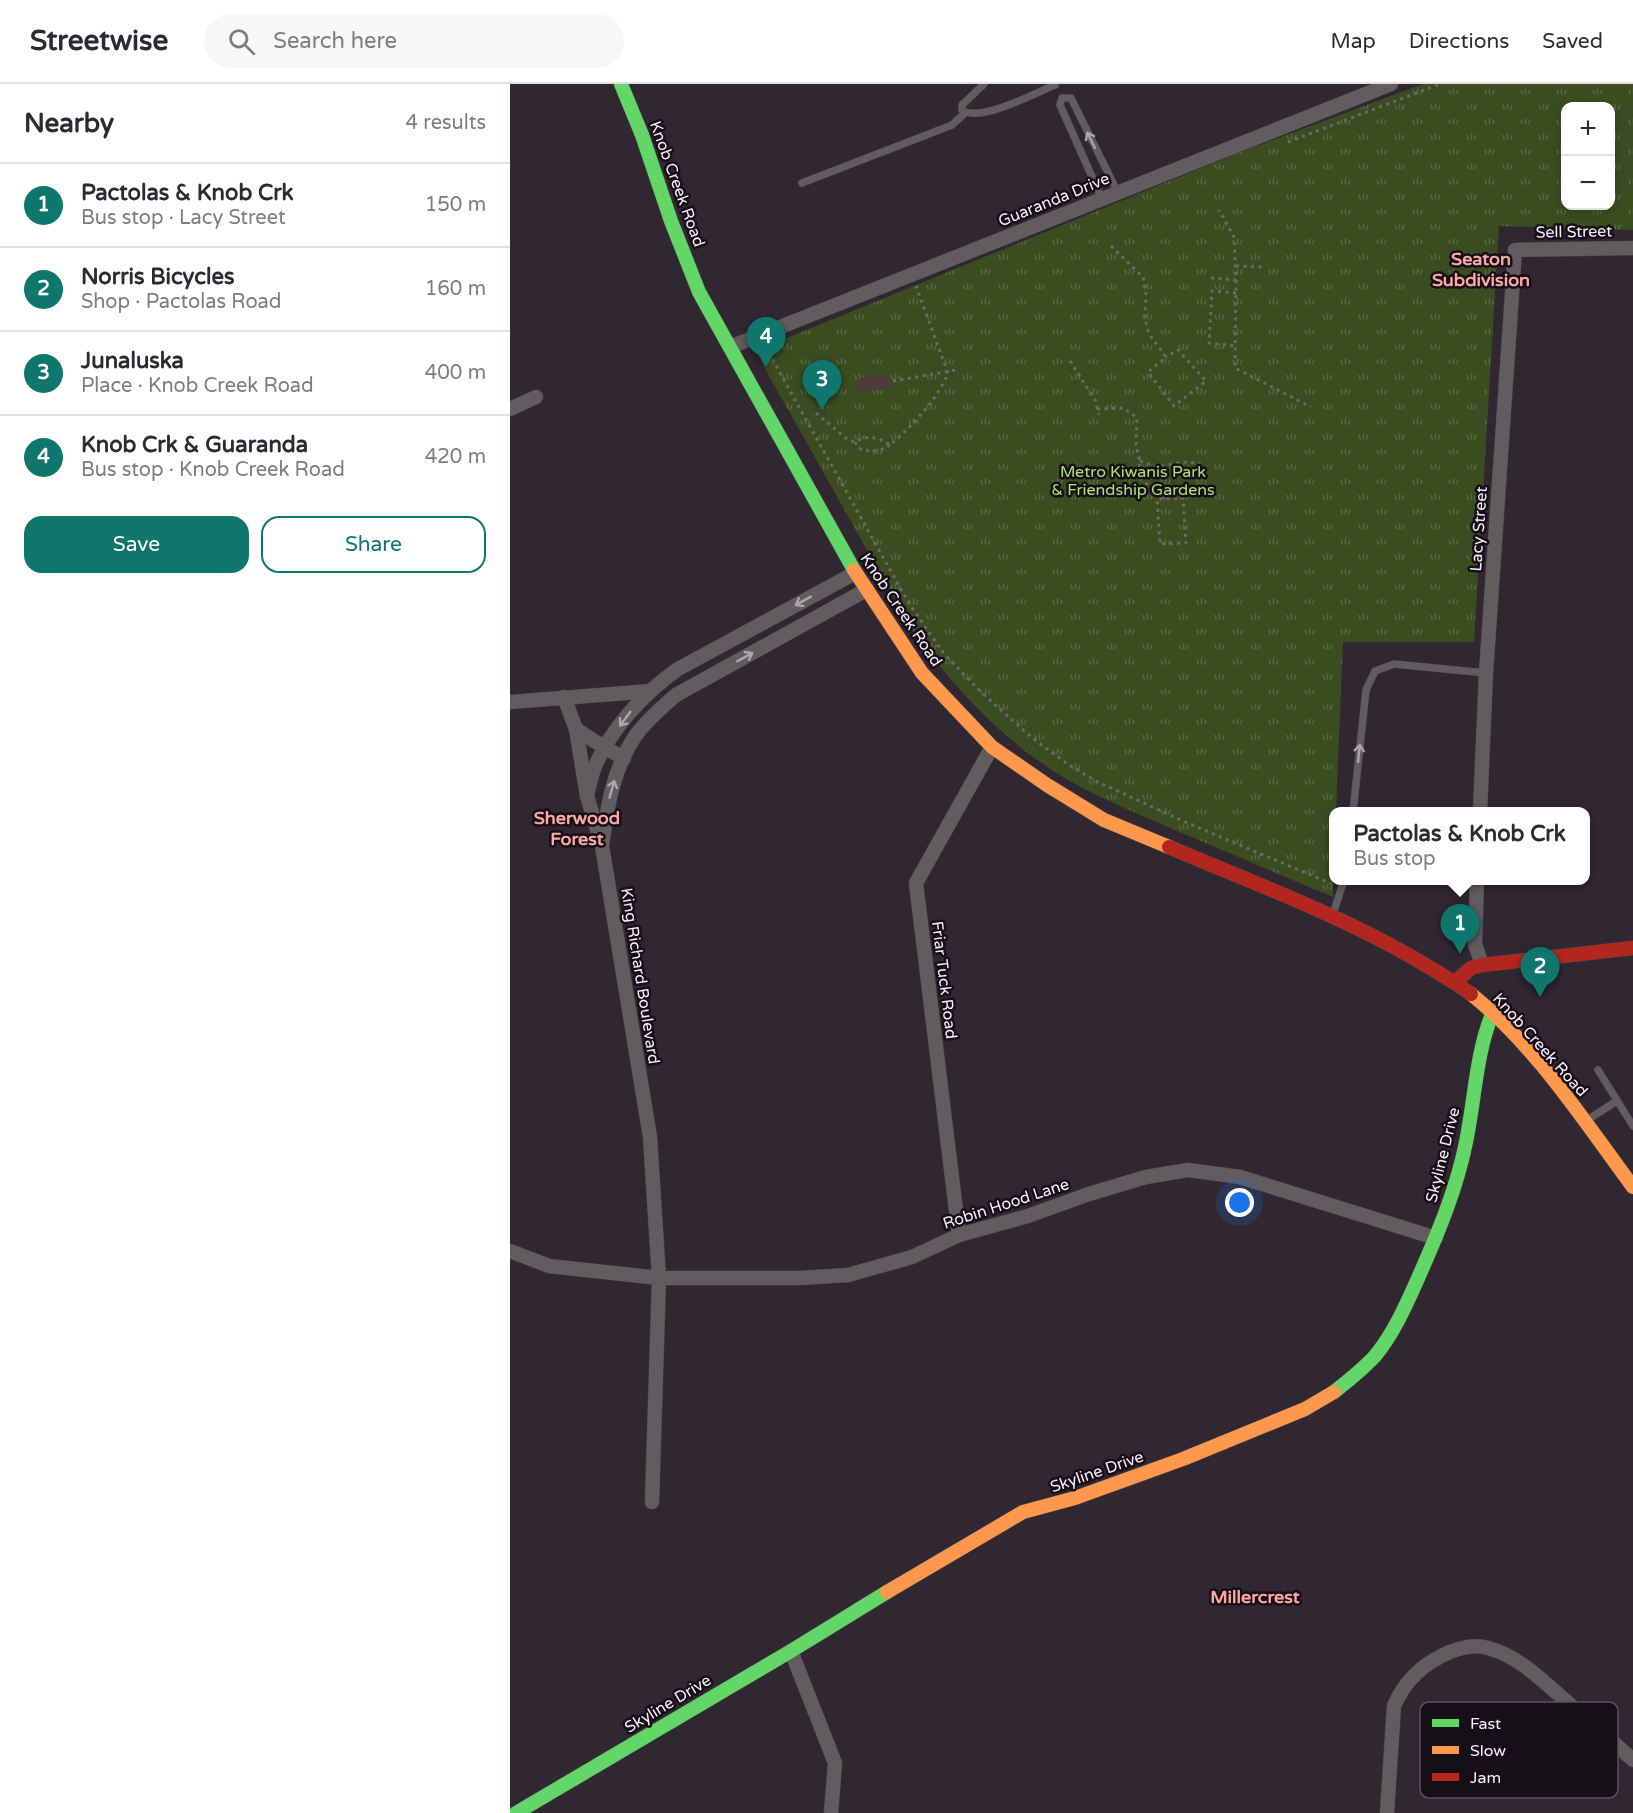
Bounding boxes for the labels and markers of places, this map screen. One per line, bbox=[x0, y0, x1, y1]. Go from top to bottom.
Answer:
pin: 4 bbox=[746, 318, 786, 367]
pin: 3 bbox=[802, 360, 842, 410]
pin: 1 bbox=[1440, 904, 1480, 954]
pin: 2 bbox=[1520, 948, 1560, 997]

